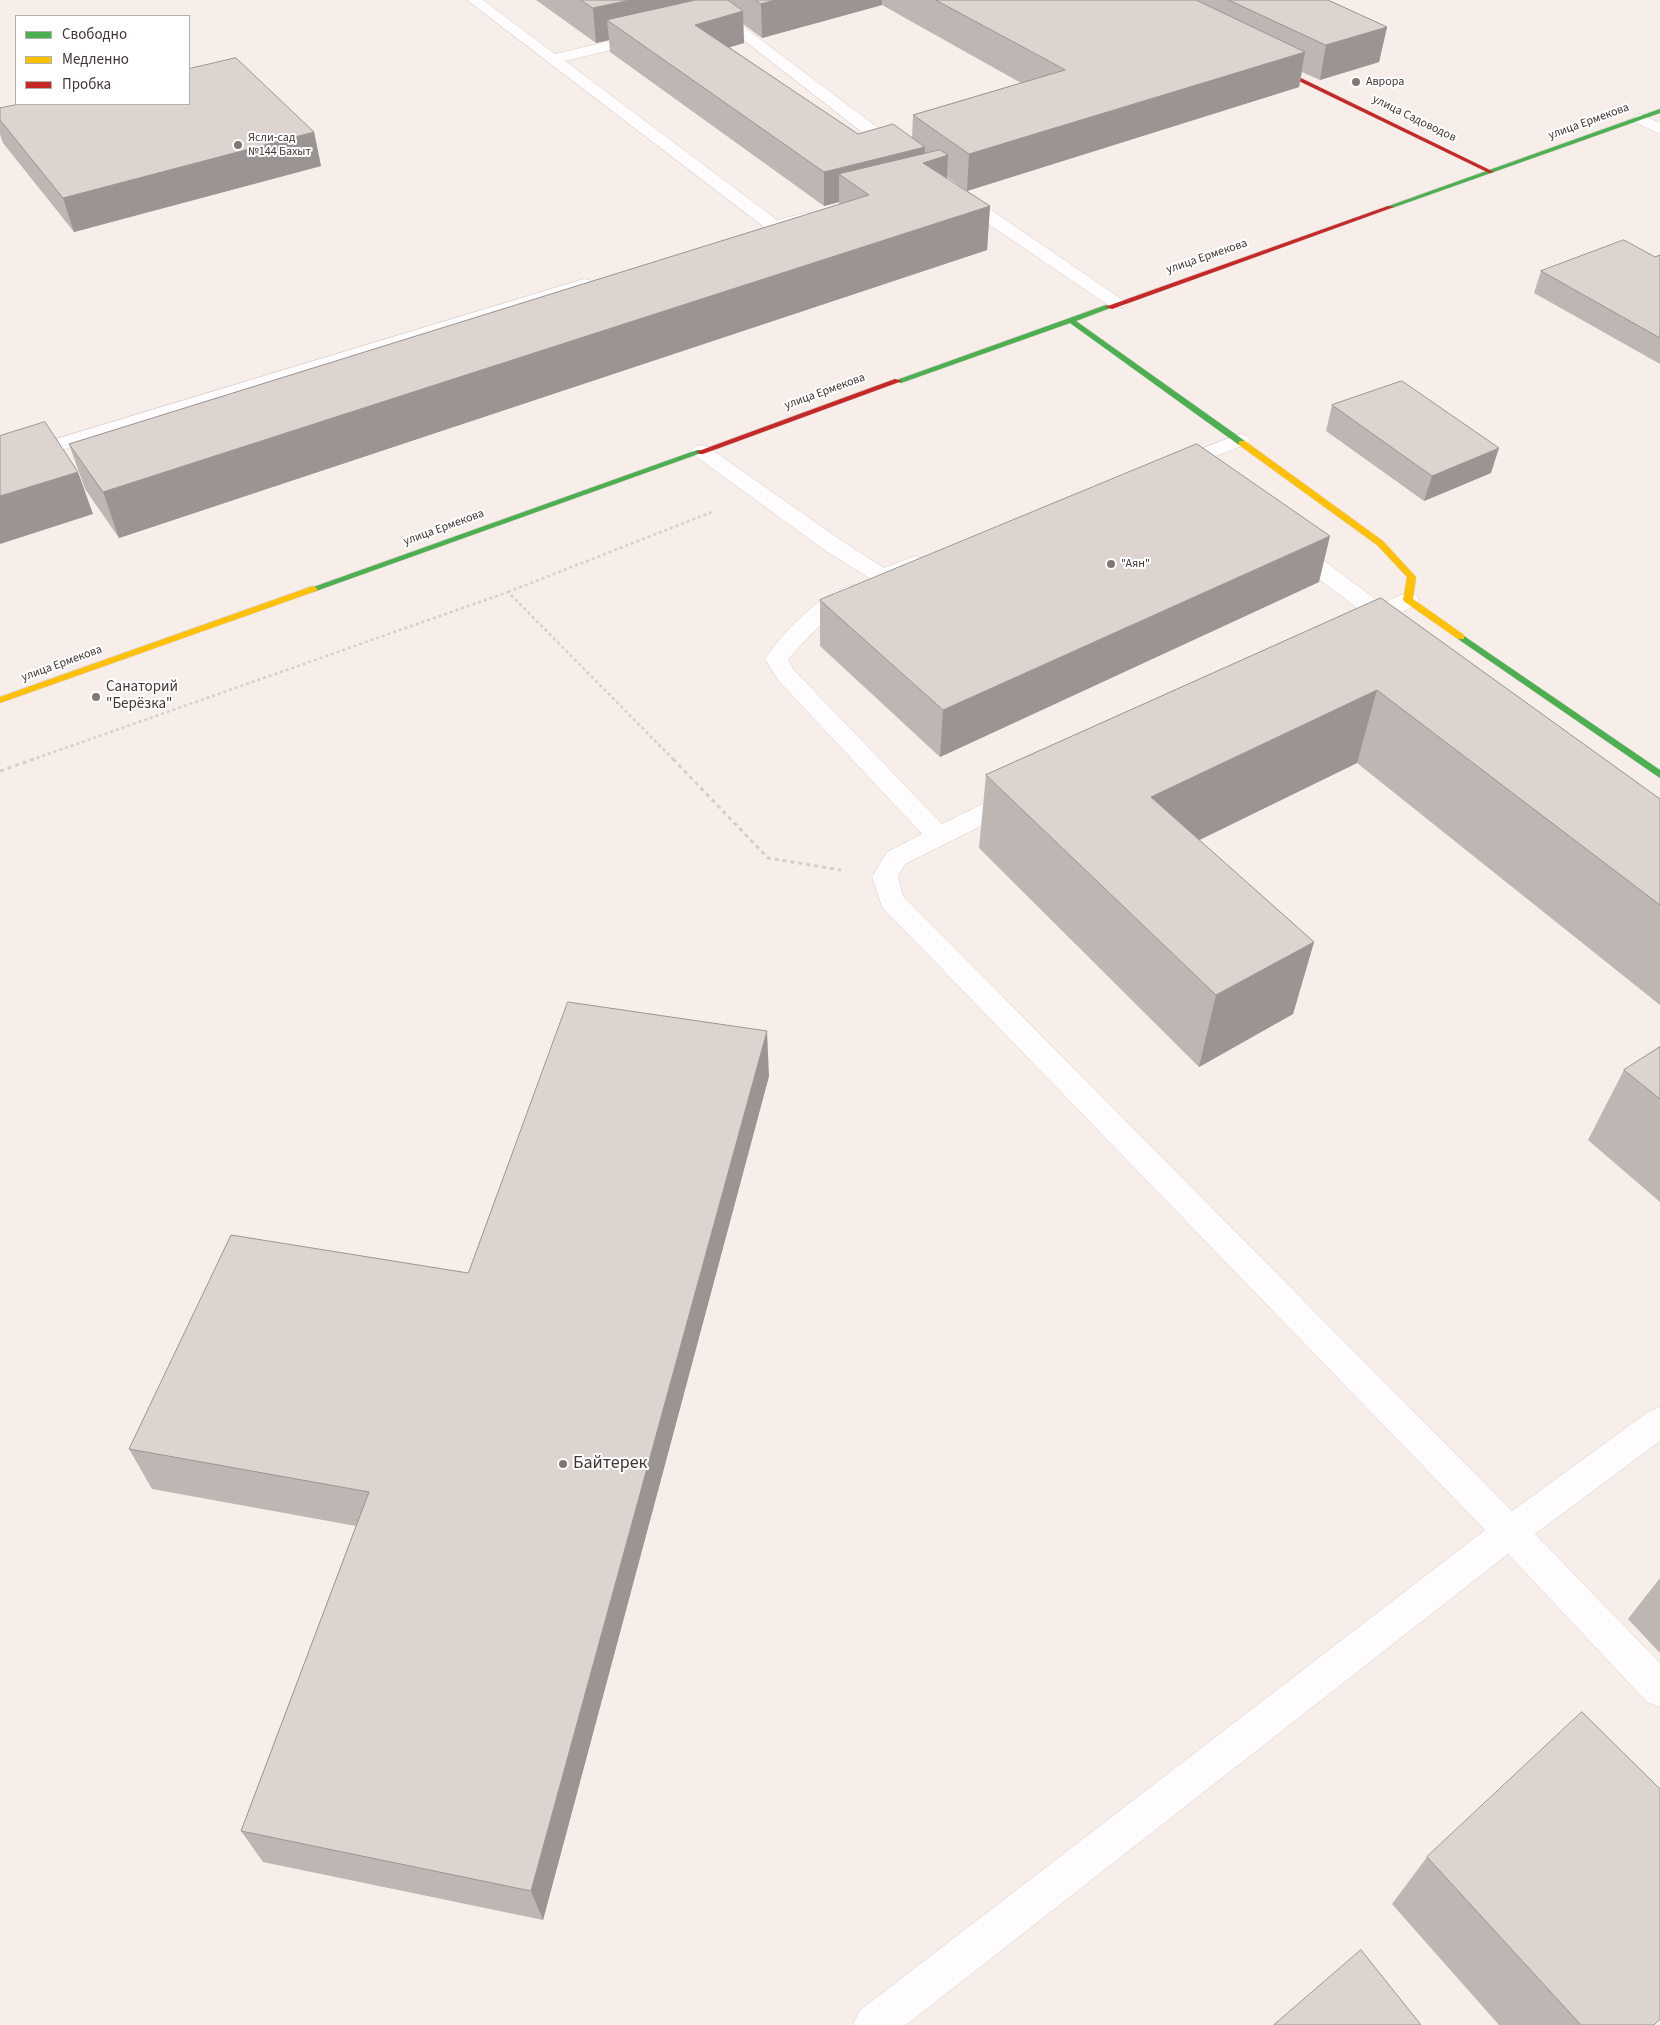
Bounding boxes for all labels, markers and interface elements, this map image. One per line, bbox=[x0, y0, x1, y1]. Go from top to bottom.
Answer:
legend bbox=[15, 15, 190, 105]
text: Свободно bbox=[62, 24, 127, 45]
text: Медленно bbox=[62, 49, 129, 70]
text: Пробка bbox=[62, 74, 111, 95]
place label: Аврора bbox=[1366, 75, 1404, 89]
marker: Аврора bbox=[1350, 76, 1362, 88]
street label: улица Садоводов bbox=[1370, 93, 1458, 145]
street label: улица Ермекова bbox=[1547, 101, 1631, 143]
place label: Ясли-сад №144 Бахыт bbox=[248, 131, 311, 159]
marker: Ясли-сад №144 Бахыт bbox=[232, 139, 244, 151]
street label: улица Ермекова bbox=[1165, 236, 1249, 278]
street label: улица Ермекова bbox=[783, 371, 867, 413]
street label: улица Ермекова bbox=[402, 507, 486, 549]
place label: "Аян" bbox=[1121, 557, 1150, 571]
marker: "Аян" bbox=[1105, 558, 1117, 570]
street label: улица Ермекова bbox=[20, 643, 104, 685]
place label: Санаторий "Берёзка" bbox=[106, 679, 178, 714]
marker: Санаторий "Берёзка" bbox=[90, 691, 102, 703]
place label: Байтерек bbox=[573, 1453, 647, 1475]
marker: Байтерек bbox=[557, 1458, 569, 1470]

